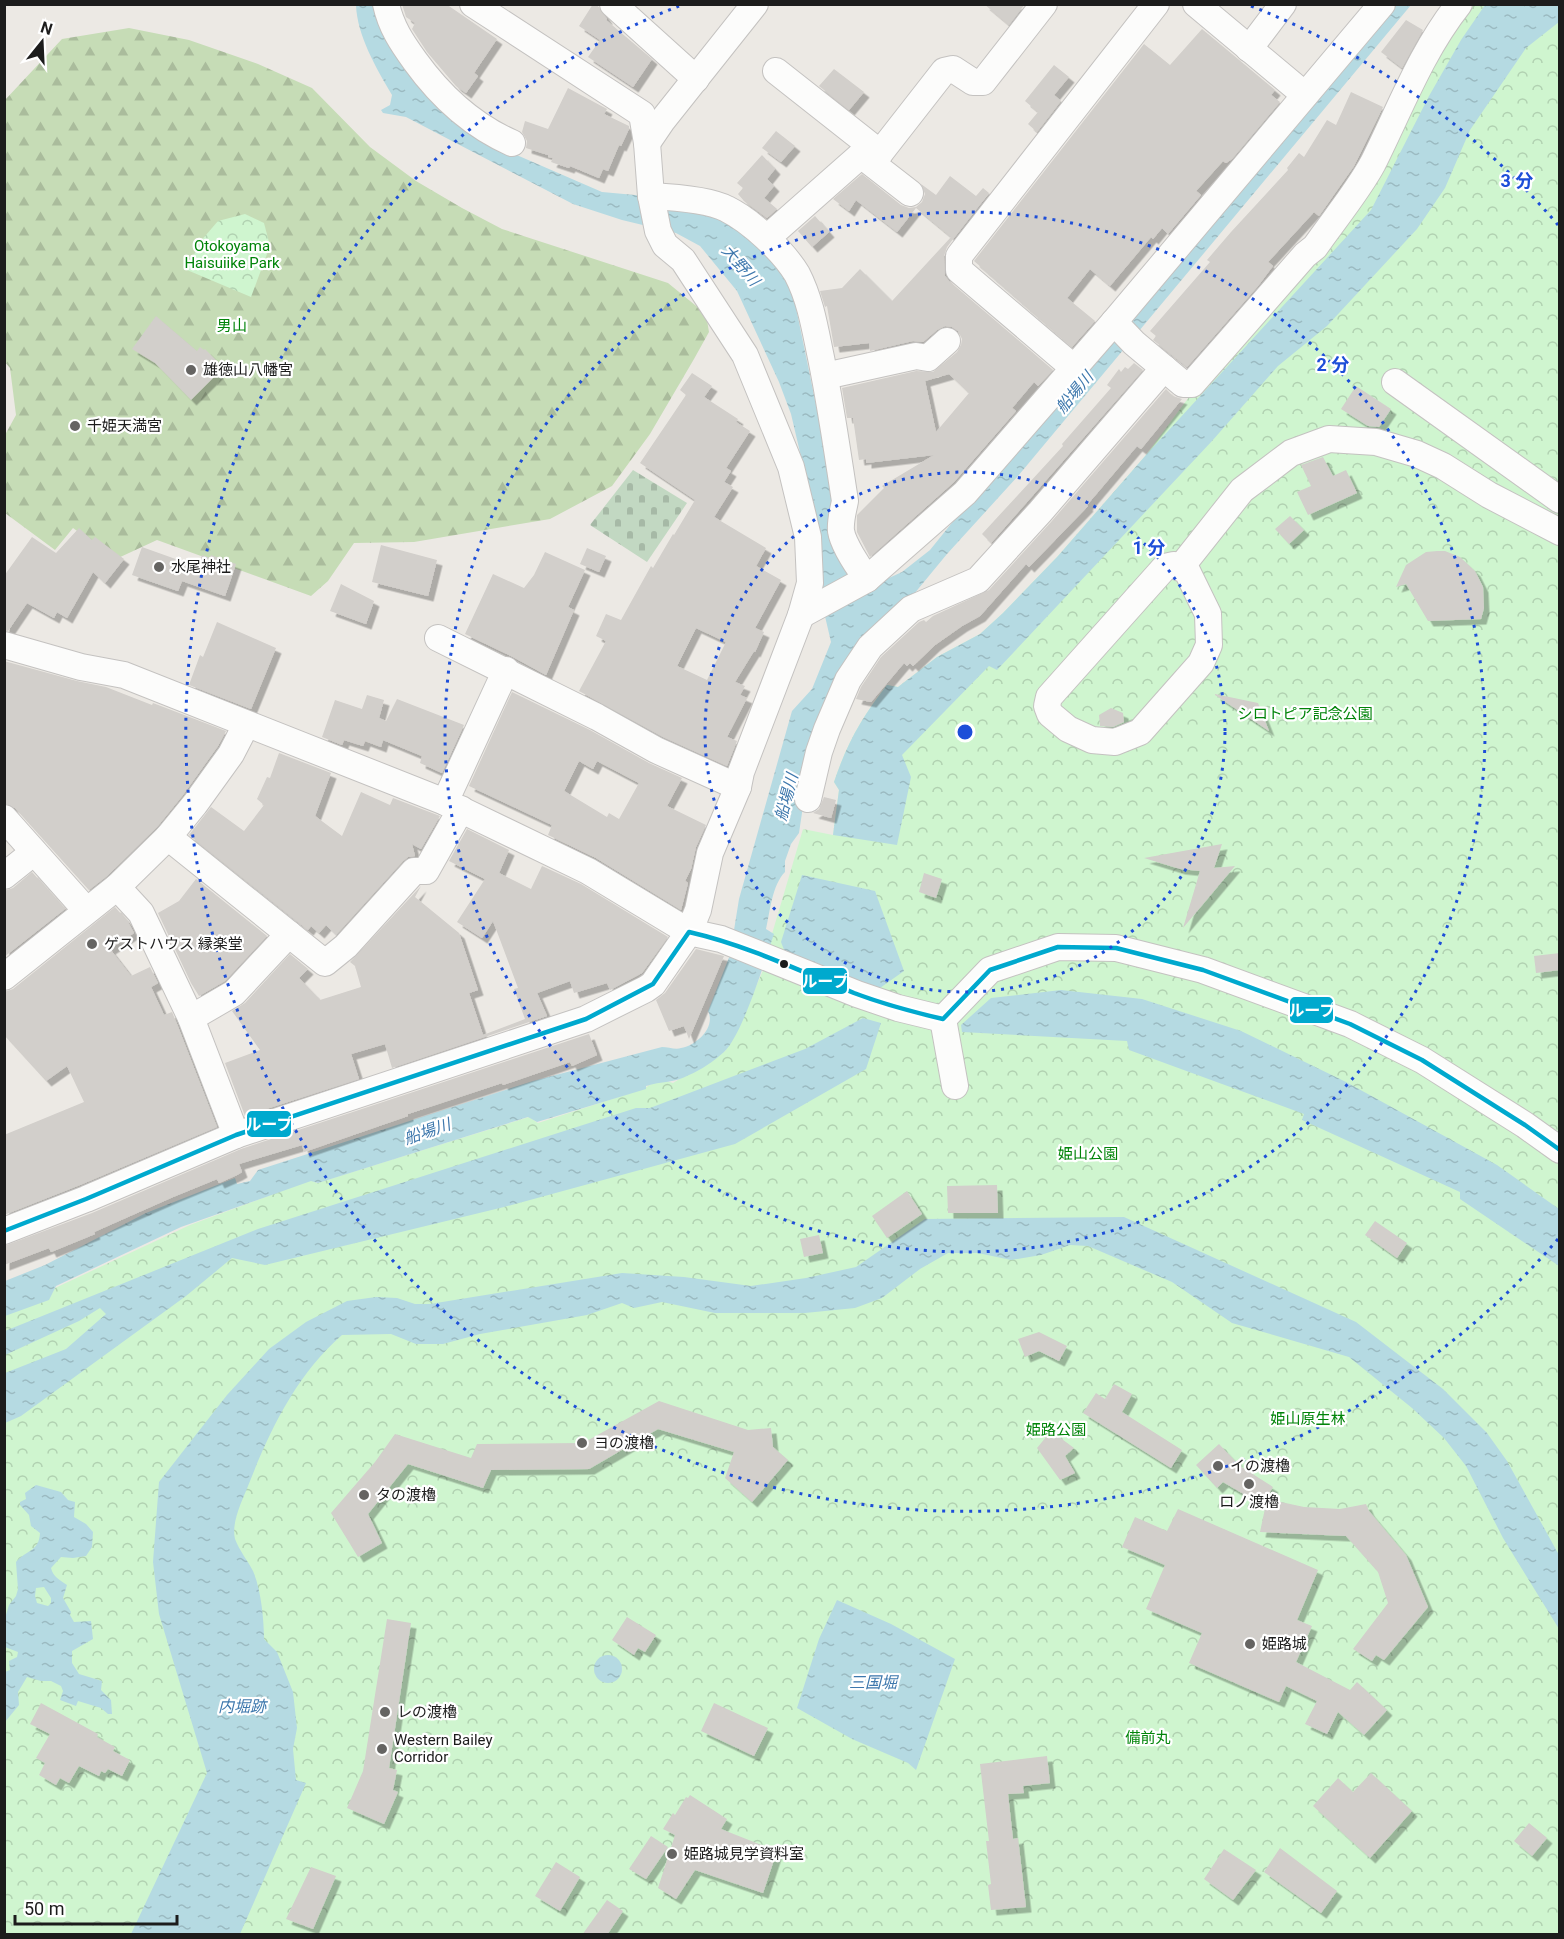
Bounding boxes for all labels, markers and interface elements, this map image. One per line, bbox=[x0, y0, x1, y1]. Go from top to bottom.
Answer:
north arrow bbox=[12, 12, 72, 72]
text: N bbox=[38, 17, 55, 39]
text: 3 分 bbox=[1501, 170, 1533, 191]
park label: Otokoyama Haisuiike Park bbox=[184, 237, 280, 272]
water label: 大野川 bbox=[718, 241, 765, 291]
park label: 男山 bbox=[217, 317, 247, 335]
text: 2 分 bbox=[1317, 354, 1349, 375]
place label: 雄徳山八幡宮 bbox=[203, 361, 293, 379]
marker: 雄徳山八幡宮 bbox=[184, 363, 198, 377]
water label: 船場川 bbox=[1052, 366, 1098, 417]
place label: 千姫天満宮 bbox=[87, 417, 162, 435]
marker: 千姫天満宮 bbox=[68, 419, 82, 433]
text: 1 分 bbox=[1133, 537, 1165, 558]
place label: 水尾神社 bbox=[171, 558, 231, 576]
marker: 水尾神社 bbox=[152, 560, 166, 574]
park label: シロトピア記念公園 bbox=[1237, 705, 1373, 723]
centre of rings bbox=[955, 722, 975, 742]
water label: 船場川 bbox=[771, 770, 802, 823]
place label: ゲストハウス 縁楽堂 bbox=[104, 935, 243, 953]
marker: ゲストハウス 縁楽堂 bbox=[85, 937, 99, 951]
unlabelled marker bbox=[778, 958, 790, 970]
line badge: ループ bbox=[802, 967, 848, 995]
text: ループ bbox=[801, 972, 849, 991]
line badge: ループ bbox=[1289, 996, 1334, 1024]
text: ループ bbox=[1288, 1001, 1336, 1020]
line badge: ループ bbox=[246, 1110, 292, 1138]
water label: 船場川 bbox=[401, 1114, 455, 1148]
text: ループ bbox=[245, 1115, 293, 1134]
park label: 姫山公園 bbox=[1058, 1145, 1118, 1163]
park label: 姫山原生林 bbox=[1270, 1410, 1346, 1428]
park label: 姫路公園 bbox=[1026, 1421, 1086, 1439]
place label: ヨの渡櫓 bbox=[594, 1434, 654, 1452]
marker: ヨの渡櫓 bbox=[575, 1436, 589, 1450]
place label: イの渡櫓 bbox=[1230, 1457, 1290, 1475]
marker: イの渡櫓 bbox=[1211, 1459, 1225, 1473]
marker: ロノ渡櫓 bbox=[1242, 1477, 1256, 1491]
place label: タの渡櫓 bbox=[376, 1486, 436, 1504]
marker: タの渡櫓 bbox=[357, 1488, 371, 1502]
place label: ロノ渡櫓 bbox=[1219, 1493, 1279, 1511]
place label: 姫路城 bbox=[1262, 1635, 1307, 1653]
marker: 姫路城 bbox=[1243, 1637, 1257, 1651]
water label: 三国堀 bbox=[849, 1673, 900, 1692]
water label: 内堀跡 bbox=[218, 1697, 269, 1716]
place label: レの渡櫓 bbox=[397, 1703, 457, 1721]
marker: レの渡櫓 bbox=[378, 1705, 392, 1719]
park label: 備前丸 bbox=[1125, 1729, 1171, 1747]
place label: Western Bailey Corridor bbox=[394, 1731, 492, 1766]
marker: Western Bailey Corridor bbox=[375, 1742, 389, 1756]
place label: 姫路城見学資料室 bbox=[684, 1845, 804, 1863]
marker: 姫路城見学資料室 bbox=[665, 1847, 679, 1861]
scale bar bbox=[15, 1888, 177, 1926]
text: 50 m bbox=[24, 1898, 64, 1919]

